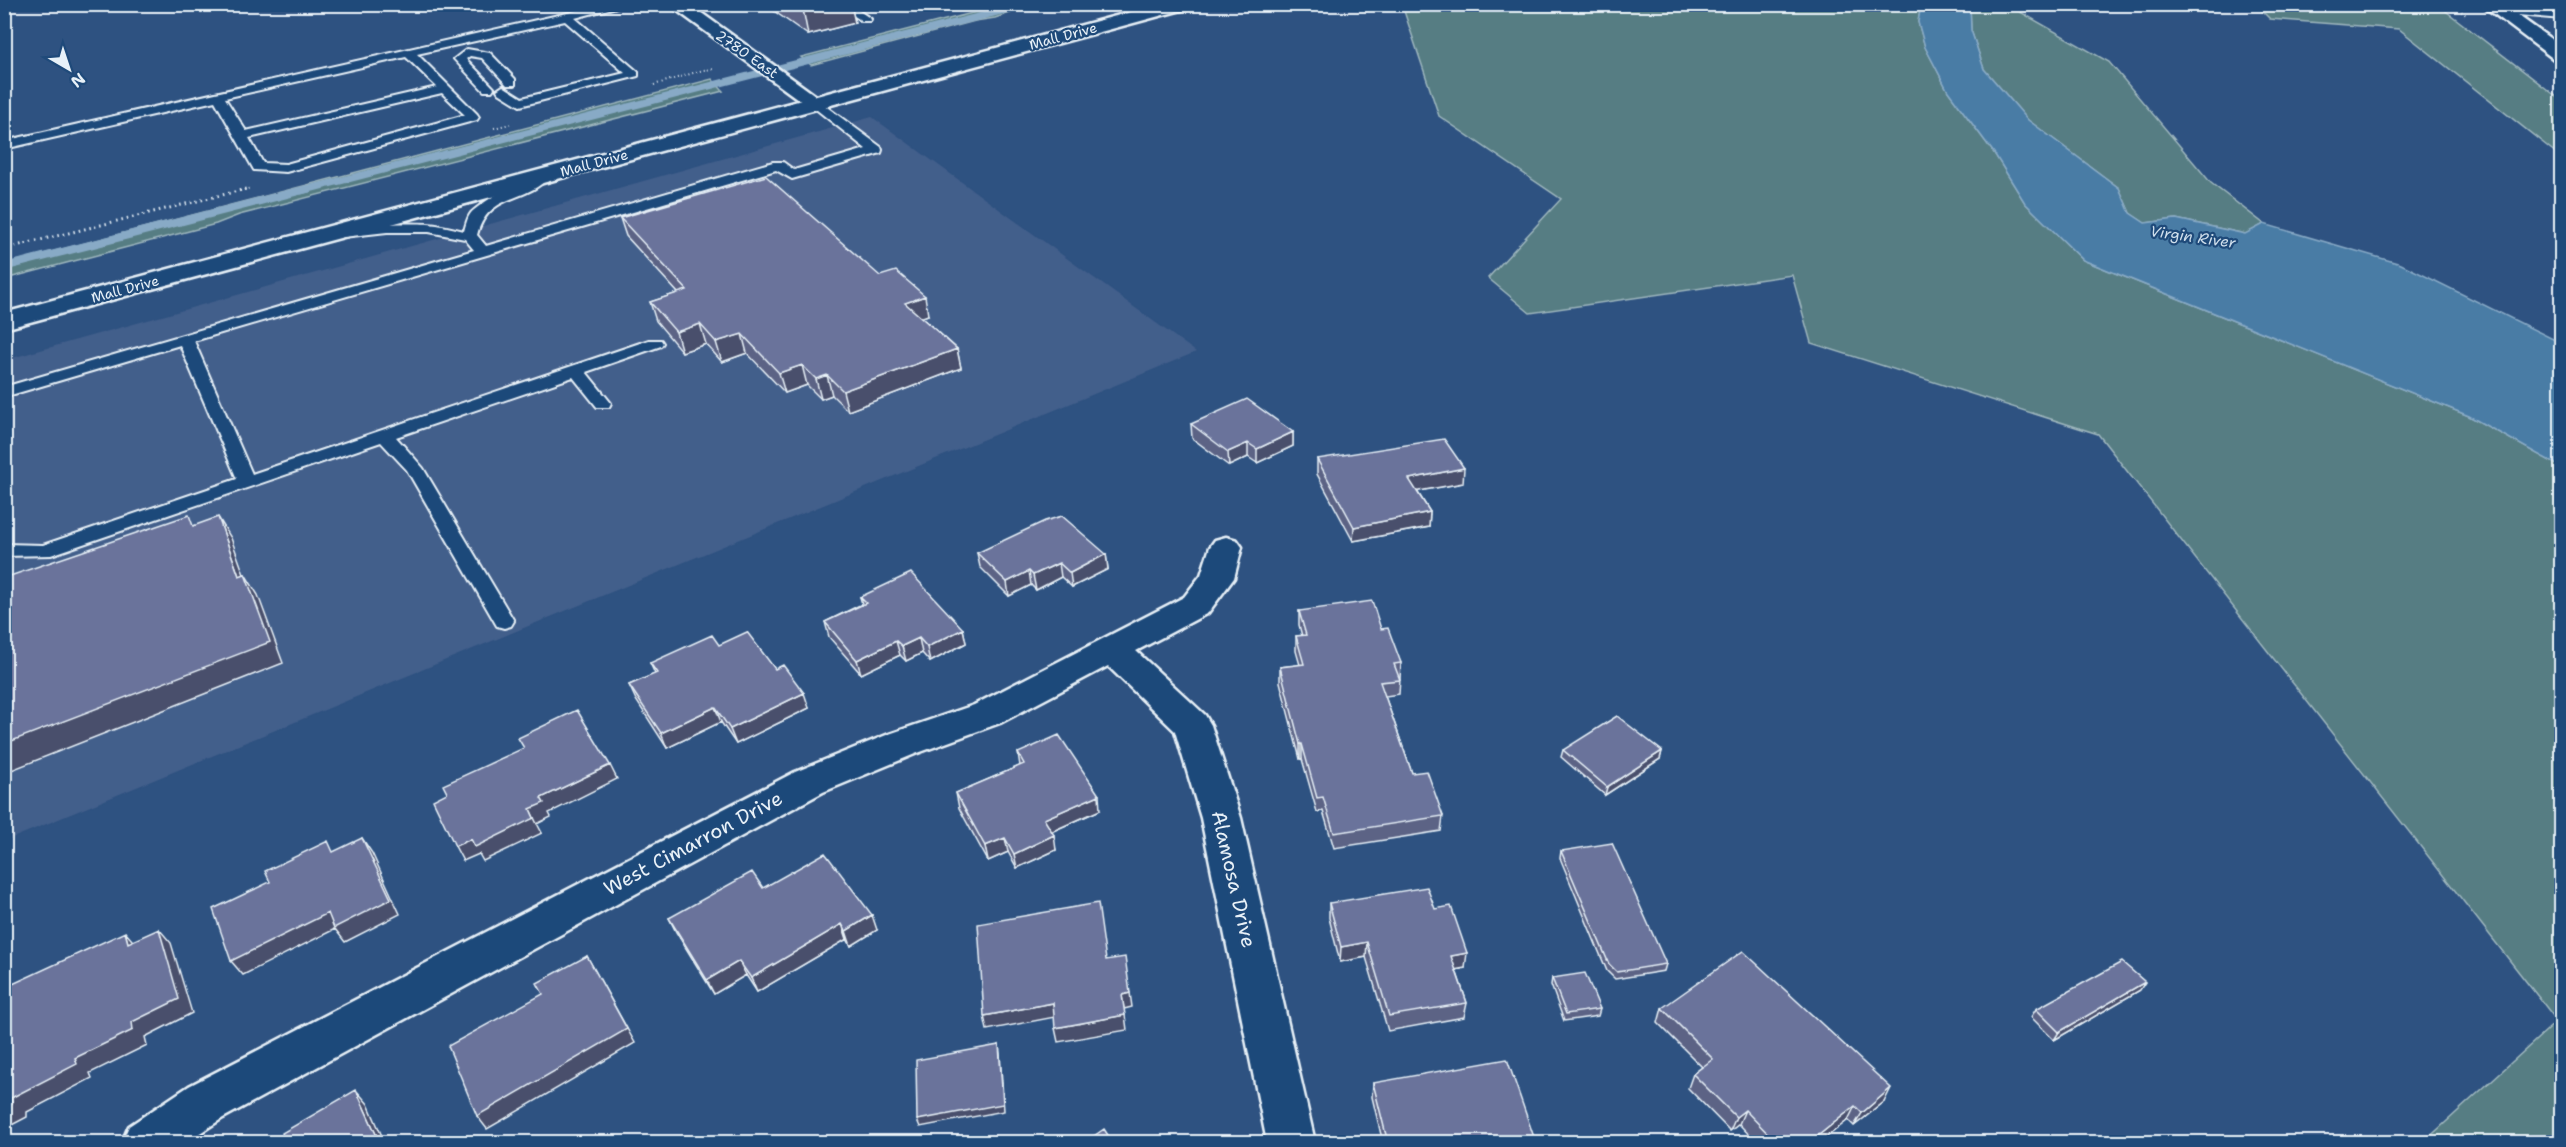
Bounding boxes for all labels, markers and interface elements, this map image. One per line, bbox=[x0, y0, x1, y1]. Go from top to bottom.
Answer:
street label: Mall Drive bbox=[1027, 18, 1099, 54]
street label: 2780 East bbox=[712, 26, 782, 82]
north arrow bbox=[39, 39, 99, 99]
text: N bbox=[67, 68, 90, 92]
street label: Mall Drive bbox=[558, 145, 630, 181]
water label: Virgin River bbox=[2149, 221, 2238, 253]
street label: Mall Drive bbox=[89, 271, 161, 307]
street label: West Cimarron Drive bbox=[599, 785, 787, 901]
street label: Alamosa Drive bbox=[1206, 808, 1262, 950]

